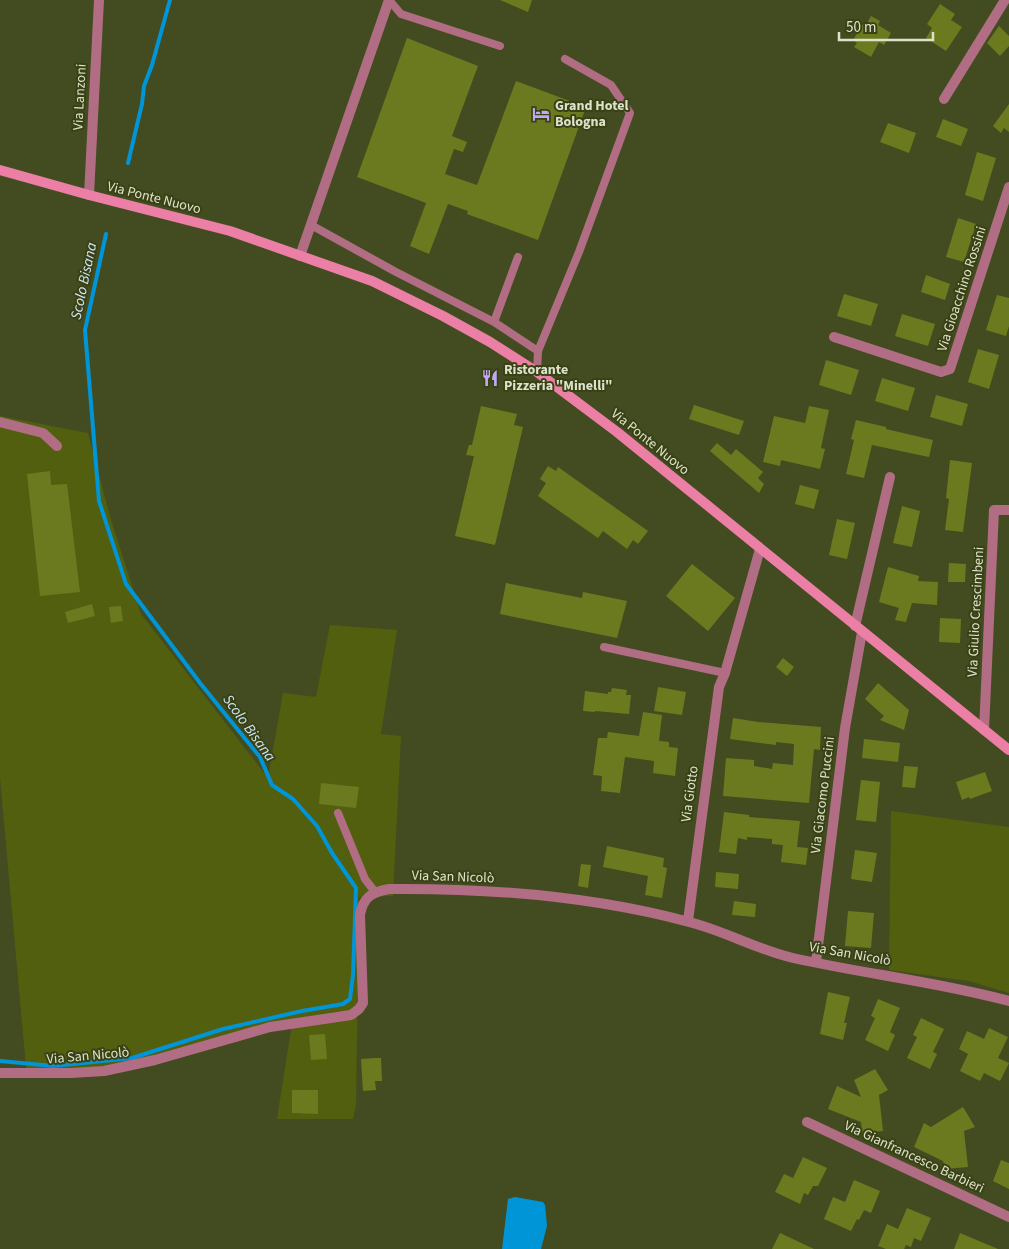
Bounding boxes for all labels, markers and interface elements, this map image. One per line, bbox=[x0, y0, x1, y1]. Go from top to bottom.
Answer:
scale bar bbox=[839, 10, 933, 42]
text: 50 m bbox=[846, 17, 876, 38]
street label: Via Lanzoni bbox=[68, 63, 92, 131]
place label: Grand Hotel Bologna bbox=[555, 96, 629, 132]
hotel icon: Grand Hotel Bologna bbox=[531, 104, 551, 124]
street label: Via Ponte Nuovo bbox=[105, 177, 203, 219]
street label: Via Gioacchino Rossini bbox=[932, 224, 992, 354]
water label: Scolo Bisana bbox=[66, 241, 102, 321]
place label: Ristorante Pizzeria "Minelli" bbox=[504, 360, 613, 396]
restaurant icon: Ristorante Pizzeria "Minelli" bbox=[480, 368, 500, 388]
street label: Via Ponte Nuovo bbox=[606, 404, 694, 480]
street label: Via Giulio Crescimbeni bbox=[963, 546, 989, 678]
water label: Scolo Bisana bbox=[218, 690, 280, 766]
street label: Via Giacomo Puccini bbox=[806, 735, 840, 855]
street label: Via Giotto bbox=[676, 765, 704, 823]
street label: Via San Nicolò bbox=[411, 866, 495, 888]
street label: Via San Nicolò bbox=[807, 937, 893, 971]
street label: Via San Nicolò bbox=[46, 1042, 130, 1070]
street label: Via Gianfrancesco Barbieri bbox=[841, 1116, 987, 1198]

